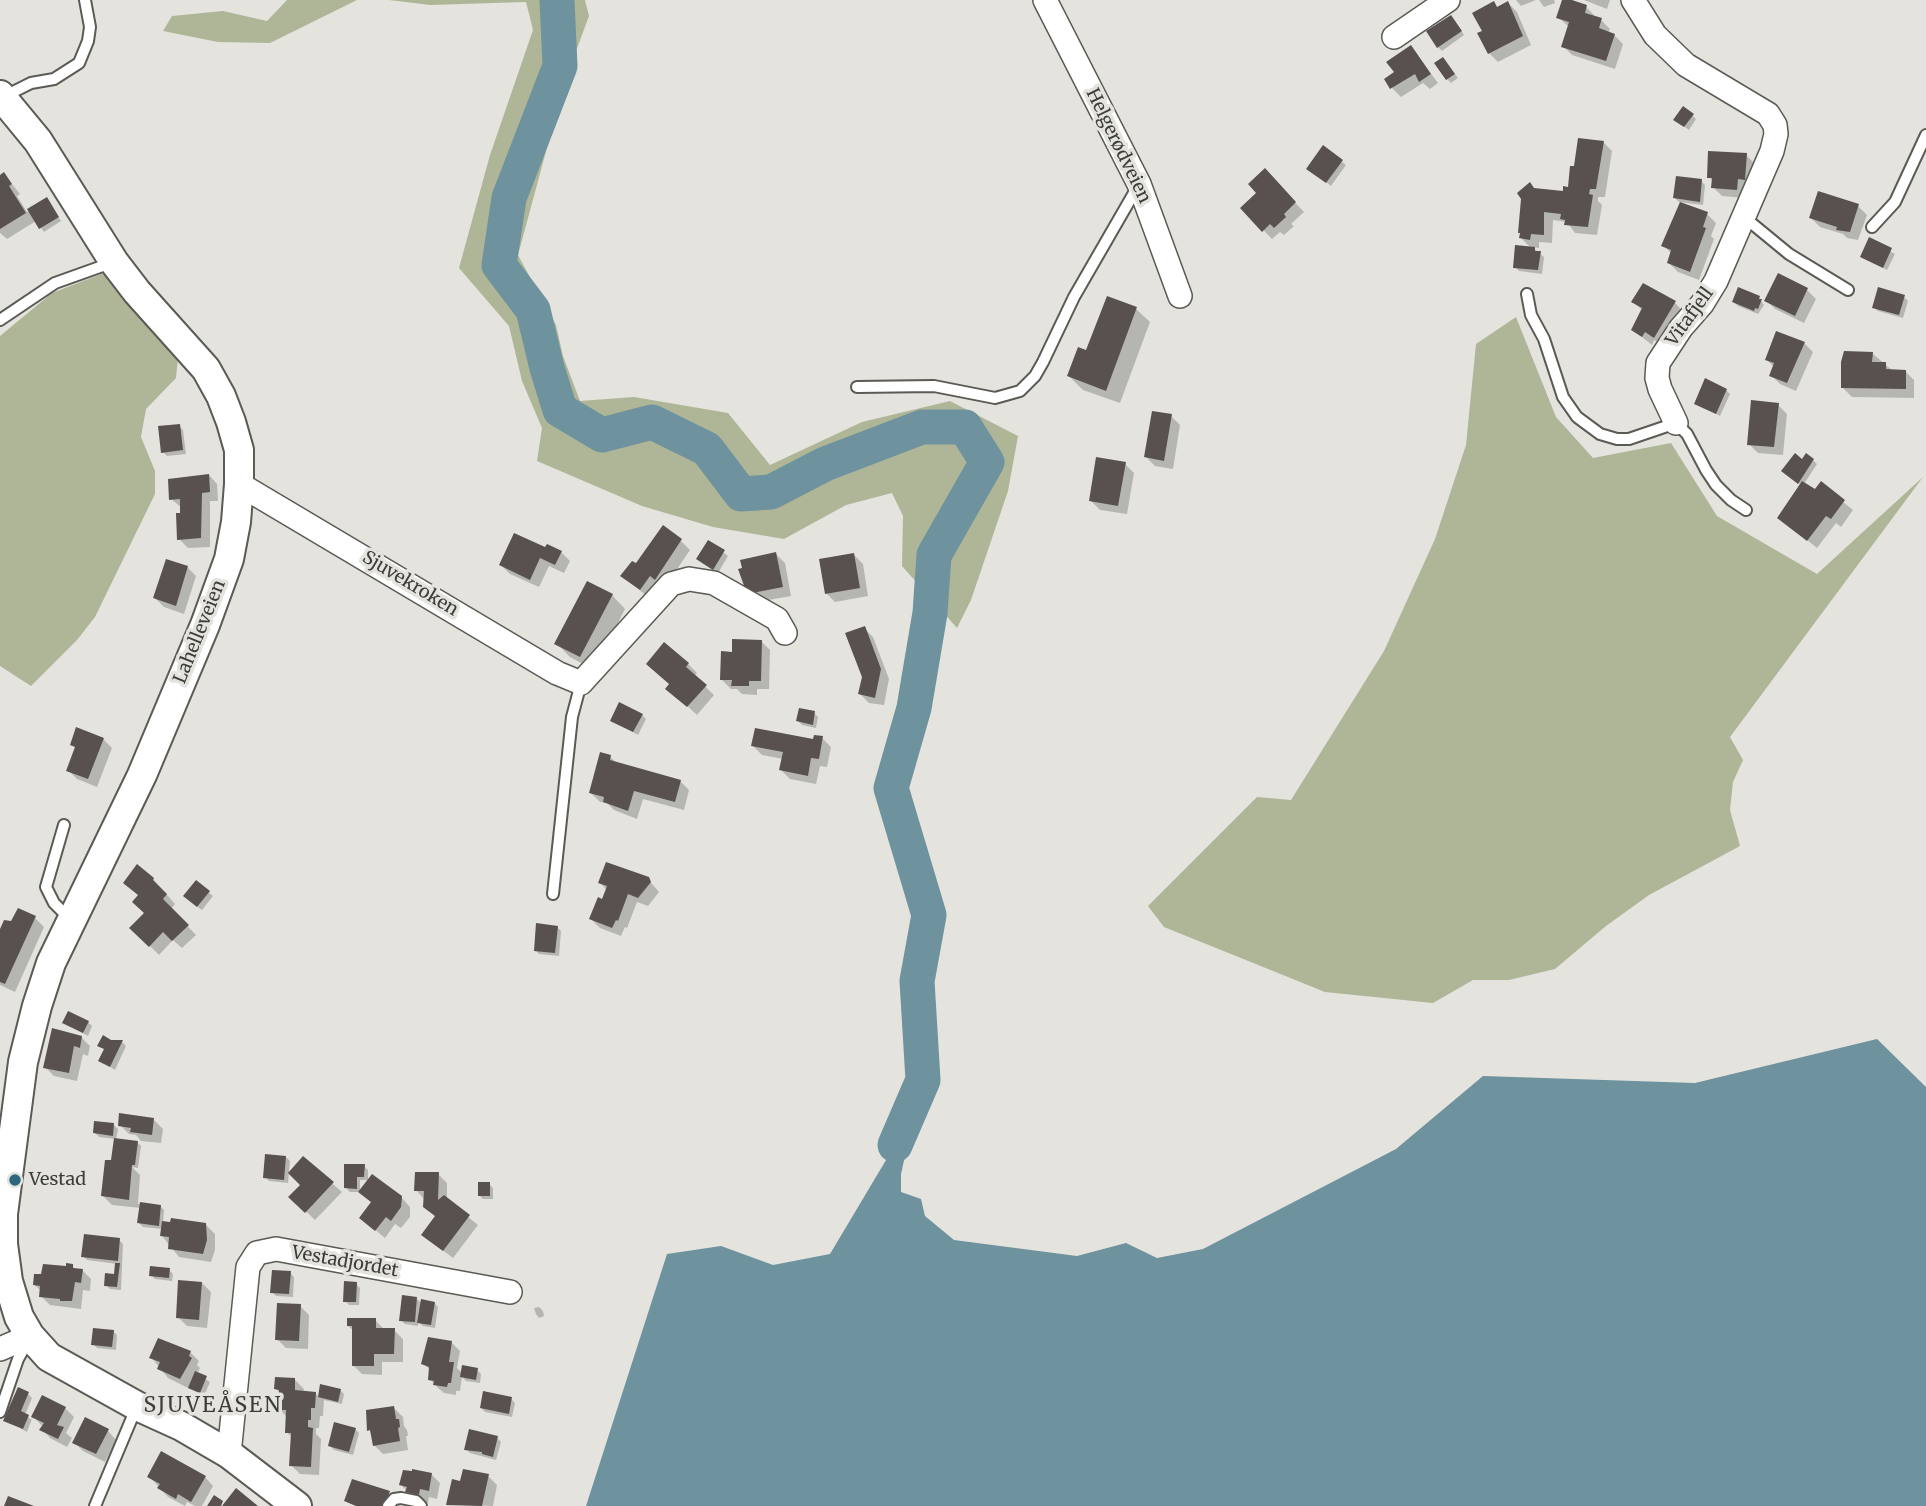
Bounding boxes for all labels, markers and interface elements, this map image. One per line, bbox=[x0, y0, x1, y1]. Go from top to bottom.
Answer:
street label: Helgerødveien bbox=[1081, 85, 1155, 207]
street label: Vitafjell bbox=[1662, 283, 1718, 351]
street label: Sjuvekroken bbox=[358, 547, 462, 621]
street label: Lahelleveien bbox=[169, 577, 231, 687]
place label: Vestad bbox=[29, 1169, 86, 1191]
marker: Vestad bbox=[7, 1172, 23, 1188]
street label: Vestadjordet bbox=[290, 1242, 400, 1282]
district label: SJUVEÅSEN bbox=[145, 1393, 281, 1419]

